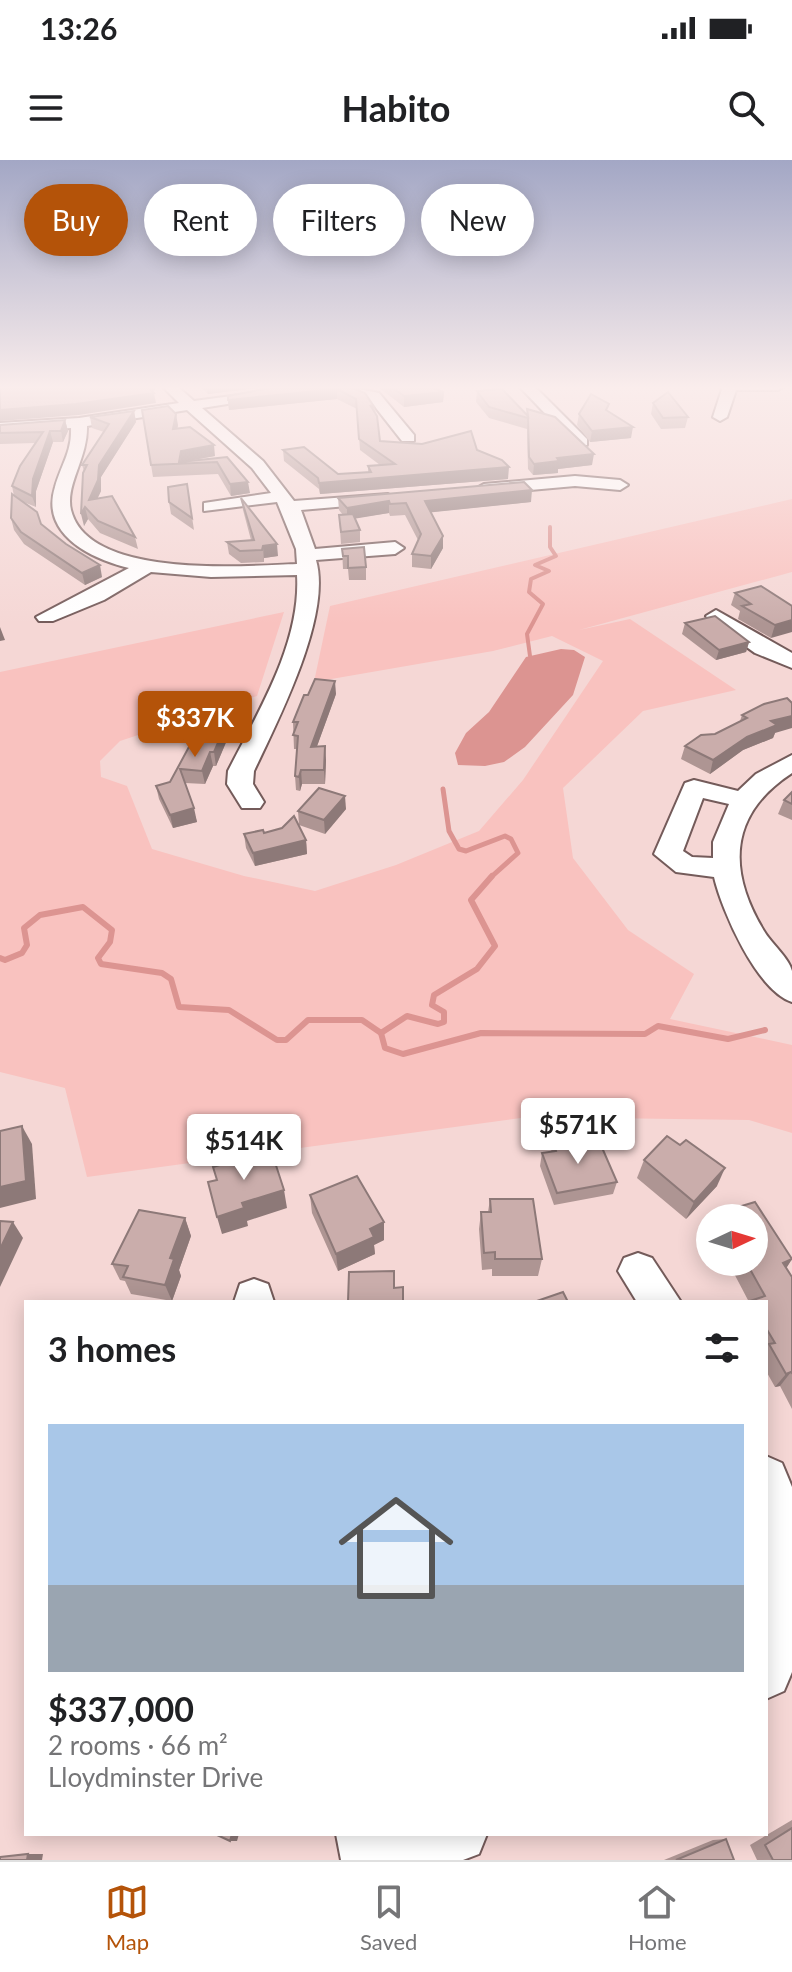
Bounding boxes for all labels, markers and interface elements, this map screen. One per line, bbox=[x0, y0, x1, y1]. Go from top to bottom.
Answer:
text: 13:26 bbox=[40, 10, 117, 46]
icon: menu bbox=[24, 86, 68, 130]
text: Habito bbox=[341, 86, 451, 130]
icon: search bbox=[724, 86, 768, 130]
chip: Buy bbox=[24, 184, 128, 256]
chip: Rent bbox=[144, 184, 257, 256]
chip: Filters bbox=[273, 184, 405, 256]
chip: New bbox=[421, 184, 534, 256]
pin: $337K bbox=[139, 691, 251, 759]
text: $337K bbox=[156, 701, 234, 733]
pin: $571K bbox=[522, 1098, 634, 1166]
text: $571K bbox=[539, 1108, 617, 1140]
pin: $514K bbox=[188, 1114, 300, 1182]
text: $514K bbox=[205, 1124, 283, 1156]
north arrow bbox=[696, 1204, 768, 1276]
map controls bbox=[696, 1204, 768, 1276]
icon: filters bbox=[700, 1326, 744, 1370]
text: 3 homes bbox=[48, 1328, 176, 1369]
icon: home bbox=[324, 1476, 468, 1620]
text: $337,000 bbox=[48, 1688, 194, 1729]
text: 2 rooms · 66 m² bbox=[48, 1729, 228, 1761]
text: Lloydminster Drive bbox=[48, 1761, 263, 1793]
tab: Map bbox=[105, 1880, 149, 1955]
tab: Saved bbox=[360, 1880, 417, 1955]
tab: Home bbox=[628, 1880, 687, 1955]

